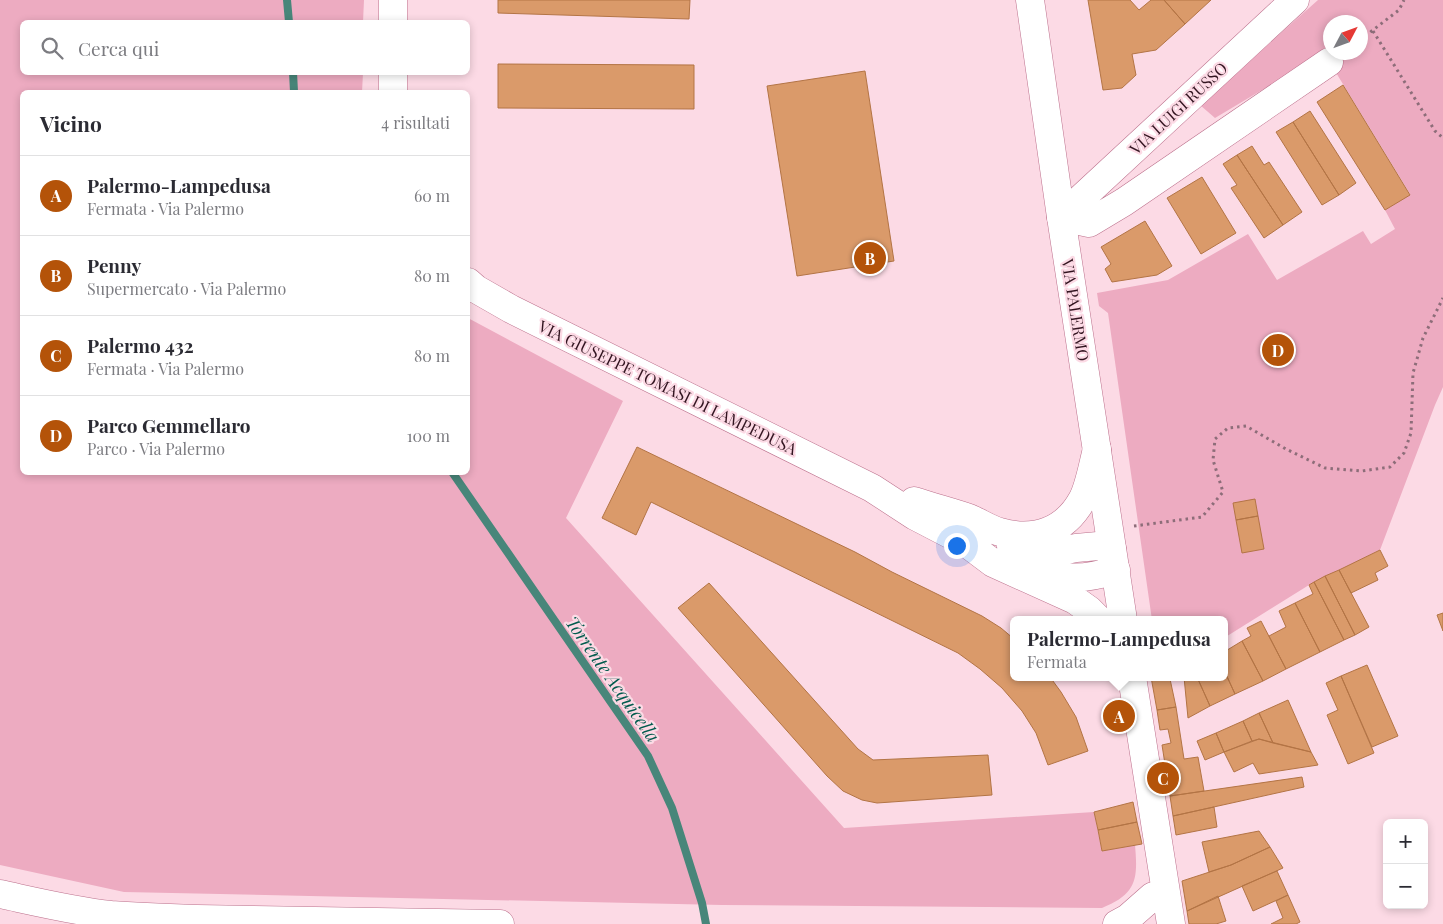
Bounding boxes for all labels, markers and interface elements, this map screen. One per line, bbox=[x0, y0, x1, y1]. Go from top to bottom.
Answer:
north arrow bbox=[1323, 15, 1368, 60]
search box bbox=[20, 20, 470, 75]
icon: search bbox=[38, 34, 66, 62]
text: Cerca qui bbox=[78, 35, 159, 61]
street label: VIA LUIGI RUSSO bbox=[1124, 57, 1231, 159]
text: Vicino bbox=[40, 109, 102, 137]
text: 4 risultati bbox=[381, 112, 450, 133]
text: Palermo-Lampedusa bbox=[87, 172, 271, 198]
text: A bbox=[51, 185, 61, 206]
text: 60 m bbox=[414, 185, 450, 206]
text: Fermata · Via Palermo bbox=[87, 198, 244, 219]
pin: B bbox=[854, 239, 886, 277]
text: Penny bbox=[87, 252, 141, 278]
street label: VIA PALERMO bbox=[1057, 256, 1094, 363]
text: B bbox=[51, 265, 61, 286]
text: 80 m bbox=[414, 265, 450, 286]
text: Supermercato · Via Palermo bbox=[87, 278, 286, 299]
street label: VIA GIUSEPPE TOMASI DI LAMPEDUSA bbox=[534, 315, 802, 459]
pin: D bbox=[1262, 331, 1294, 369]
text: Palermo 432 bbox=[87, 332, 194, 358]
text: C bbox=[50, 345, 62, 366]
text: 80 m bbox=[414, 345, 450, 366]
text: Fermata · Via Palermo bbox=[87, 358, 244, 379]
text: Parco Gemmellaro bbox=[87, 412, 251, 438]
text: D bbox=[50, 425, 62, 446]
text: 100 m bbox=[407, 425, 450, 446]
text: Parco · Via Palermo bbox=[87, 438, 225, 459]
your location bbox=[944, 533, 970, 559]
water label: Torrente Acquicella bbox=[561, 611, 665, 747]
popup bbox=[1010, 616, 1228, 681]
text: Palermo-Lampedusa bbox=[1027, 625, 1211, 651]
text: Fermata bbox=[1027, 651, 1087, 672]
pin: A bbox=[1103, 697, 1135, 735]
pin: C bbox=[1147, 759, 1179, 797]
map controls bbox=[1383, 819, 1428, 909]
button: + bbox=[1383, 819, 1428, 864]
button: − bbox=[1383, 864, 1428, 909]

